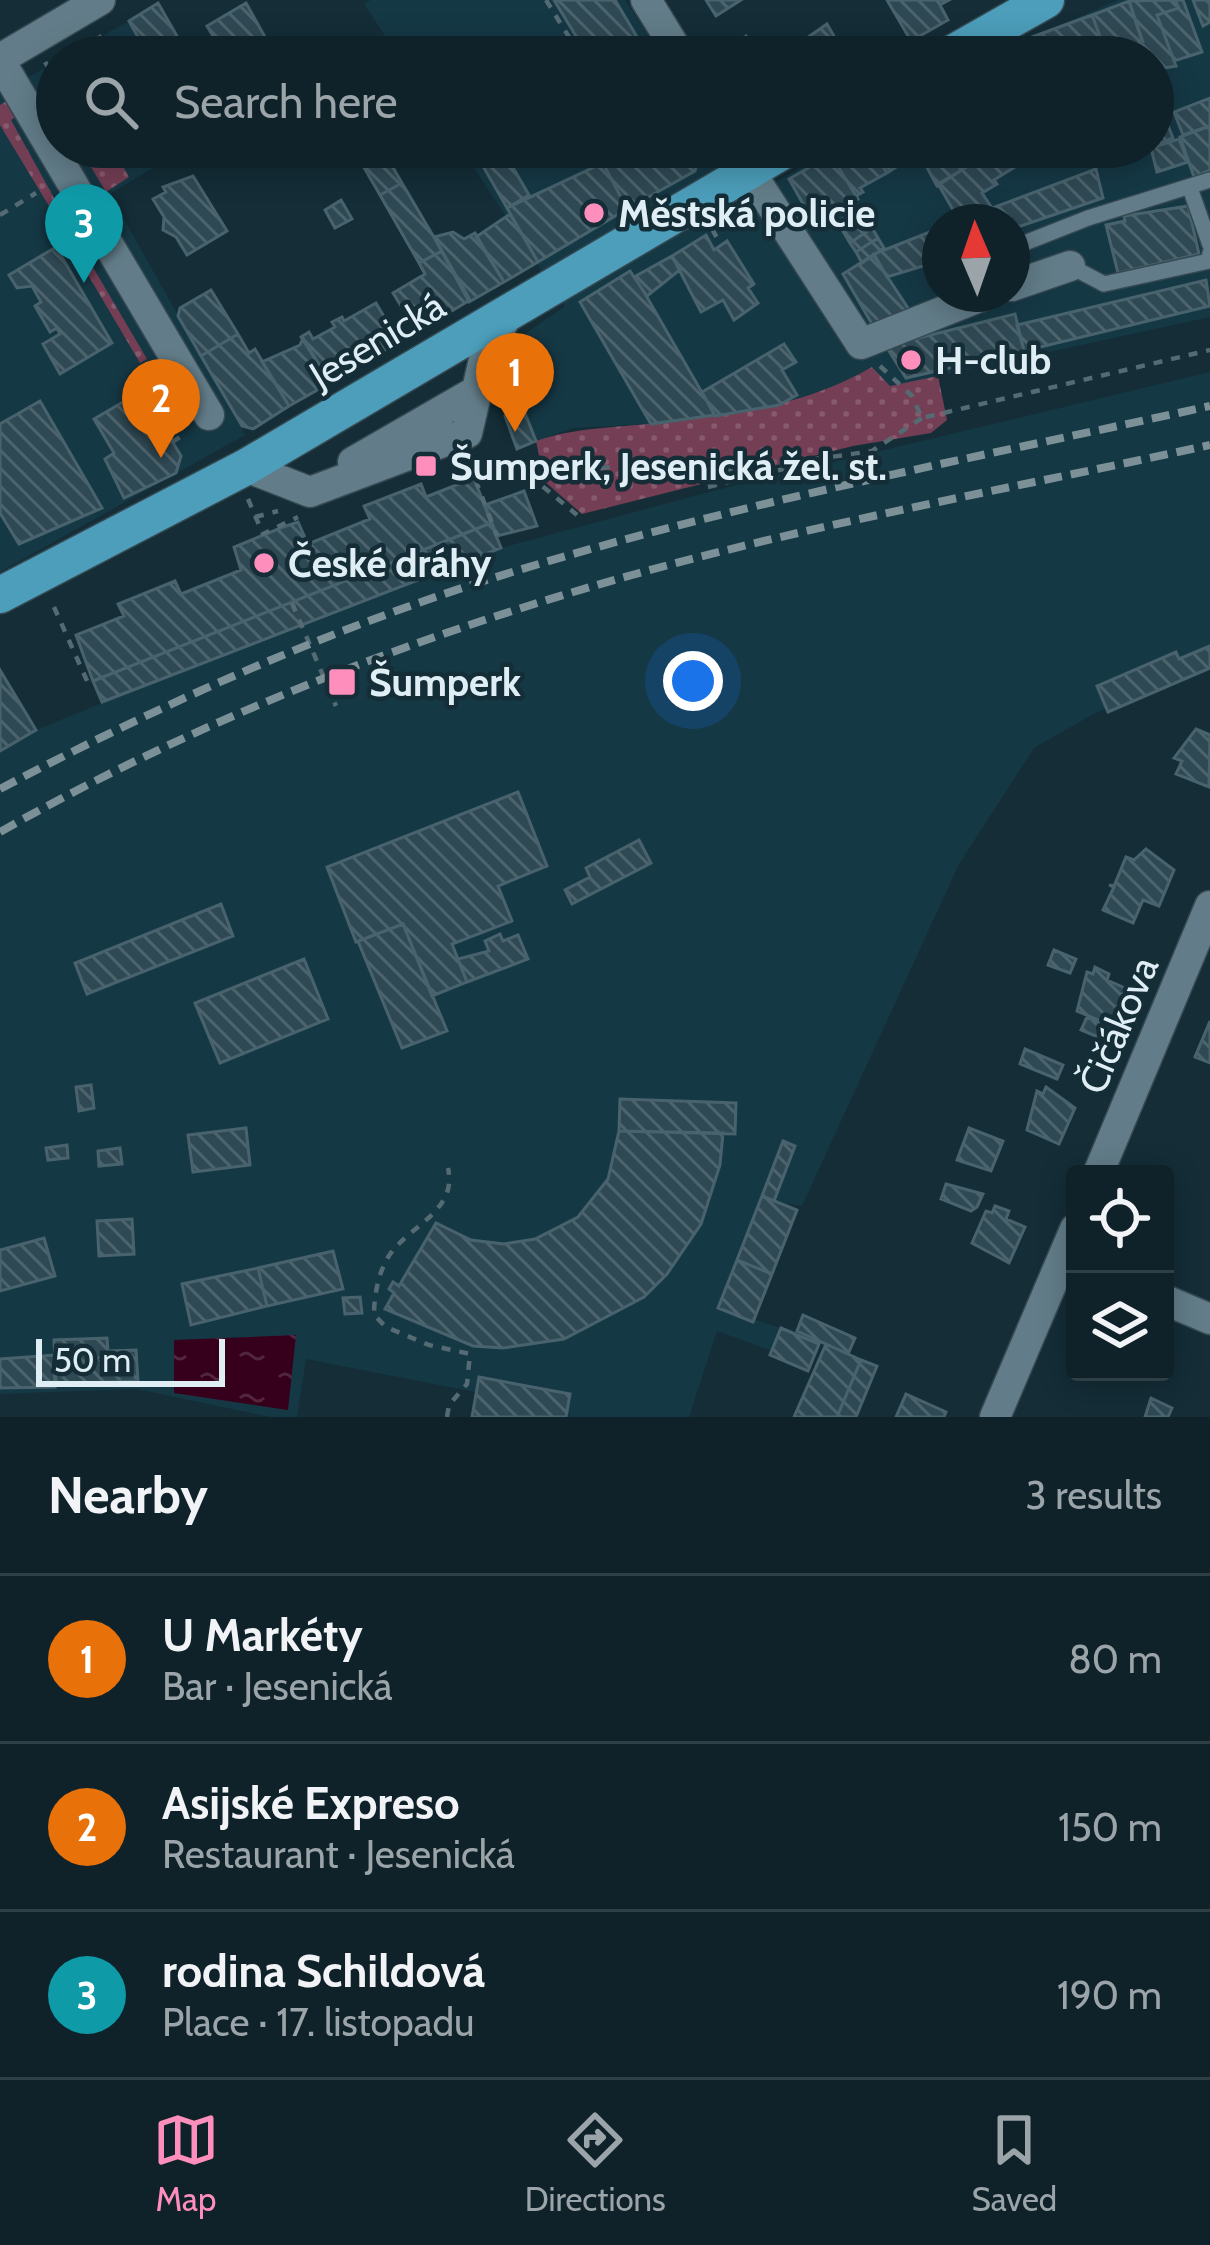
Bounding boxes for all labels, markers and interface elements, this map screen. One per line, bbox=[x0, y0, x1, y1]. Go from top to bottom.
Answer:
search box bbox=[36, 36, 1174, 168]
icon: search bbox=[78, 69, 144, 135]
text: Search here bbox=[174, 75, 398, 129]
pin: 3 bbox=[45, 184, 123, 283]
place label: Městská policie bbox=[618, 189, 875, 237]
marker: Městská policie bbox=[581, 200, 607, 226]
north arrow bbox=[922, 204, 1030, 312]
street label: Jesenická bbox=[300, 281, 454, 400]
pin: 1 bbox=[476, 333, 554, 432]
place label: H-club bbox=[935, 336, 1051, 384]
marker: H-club bbox=[898, 347, 924, 373]
pin: 2 bbox=[122, 359, 200, 458]
place label: Šumperk, Jesenická žel. st. bbox=[450, 442, 887, 490]
marker: Šumperk, Jesenická žel. st. bbox=[413, 453, 439, 479]
place label: České dráhy bbox=[288, 539, 491, 587]
marker: České dráhy bbox=[251, 550, 277, 576]
your location bbox=[663, 651, 723, 711]
place label: Šumperk bbox=[369, 658, 521, 706]
marker: Šumperk bbox=[326, 666, 358, 698]
street label: Čičákova bbox=[1068, 949, 1168, 1101]
map controls bbox=[1066, 1165, 1174, 1381]
button: locate bbox=[1066, 1165, 1174, 1273]
button: layers bbox=[1066, 1273, 1174, 1381]
scale bar bbox=[36, 1333, 225, 1386]
text: 50 m bbox=[54, 1340, 131, 1380]
text: Nearby bbox=[48, 1464, 208, 1526]
text: 3 results bbox=[1025, 1471, 1162, 1519]
text: U Markéty bbox=[162, 1608, 363, 1662]
text: 1 bbox=[80, 1635, 94, 1683]
text: 80 m bbox=[1068, 1635, 1162, 1683]
text: Bar · Jesenická bbox=[162, 1662, 392, 1710]
text: Asijské Expreso bbox=[162, 1776, 460, 1830]
text: 2 bbox=[77, 1803, 97, 1851]
text: 150 m bbox=[1058, 1803, 1162, 1851]
text: Restaurant · Jesenická bbox=[162, 1830, 515, 1878]
text: rodina Schildová bbox=[162, 1944, 485, 1998]
text: 3 bbox=[76, 1971, 98, 2019]
text: 190 m bbox=[1057, 1971, 1162, 2019]
text: Place · 17. listopadu bbox=[162, 1998, 475, 2046]
tab: Map bbox=[153, 2107, 219, 2219]
tab: Directions bbox=[525, 2107, 666, 2219]
tab: Saved bbox=[971, 2107, 1057, 2219]

